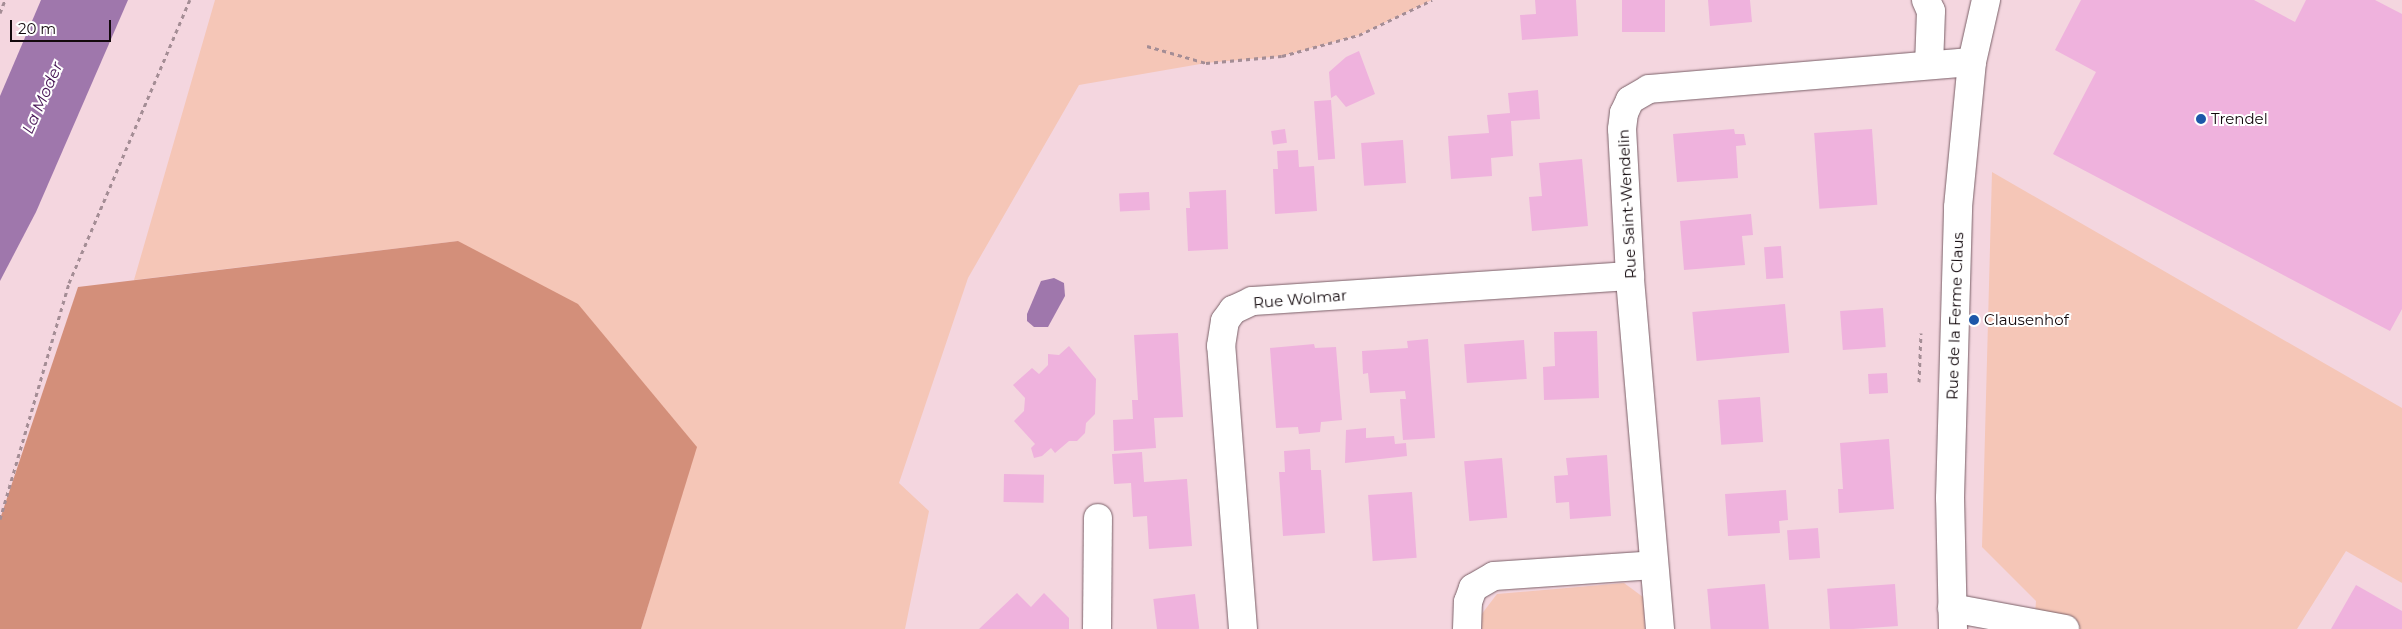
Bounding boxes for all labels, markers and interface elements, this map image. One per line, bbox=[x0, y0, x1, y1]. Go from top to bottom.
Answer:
scale bar bbox=[12, 10, 114, 42]
text: 20 m bbox=[18, 19, 56, 38]
water label: La Moder bbox=[19, 59, 67, 137]
place label: Trendel bbox=[2211, 110, 2268, 128]
marker: Trendel bbox=[2195, 113, 2207, 125]
street label: Rue Saint-Wendelin bbox=[1614, 129, 1640, 279]
street label: Rue de la Ferme Claus bbox=[1943, 232, 1967, 400]
street label: Rue Wolmar bbox=[1252, 286, 1348, 312]
place label: Clausenhof bbox=[1984, 311, 2069, 329]
marker: Clausenhof bbox=[1968, 314, 1980, 326]

